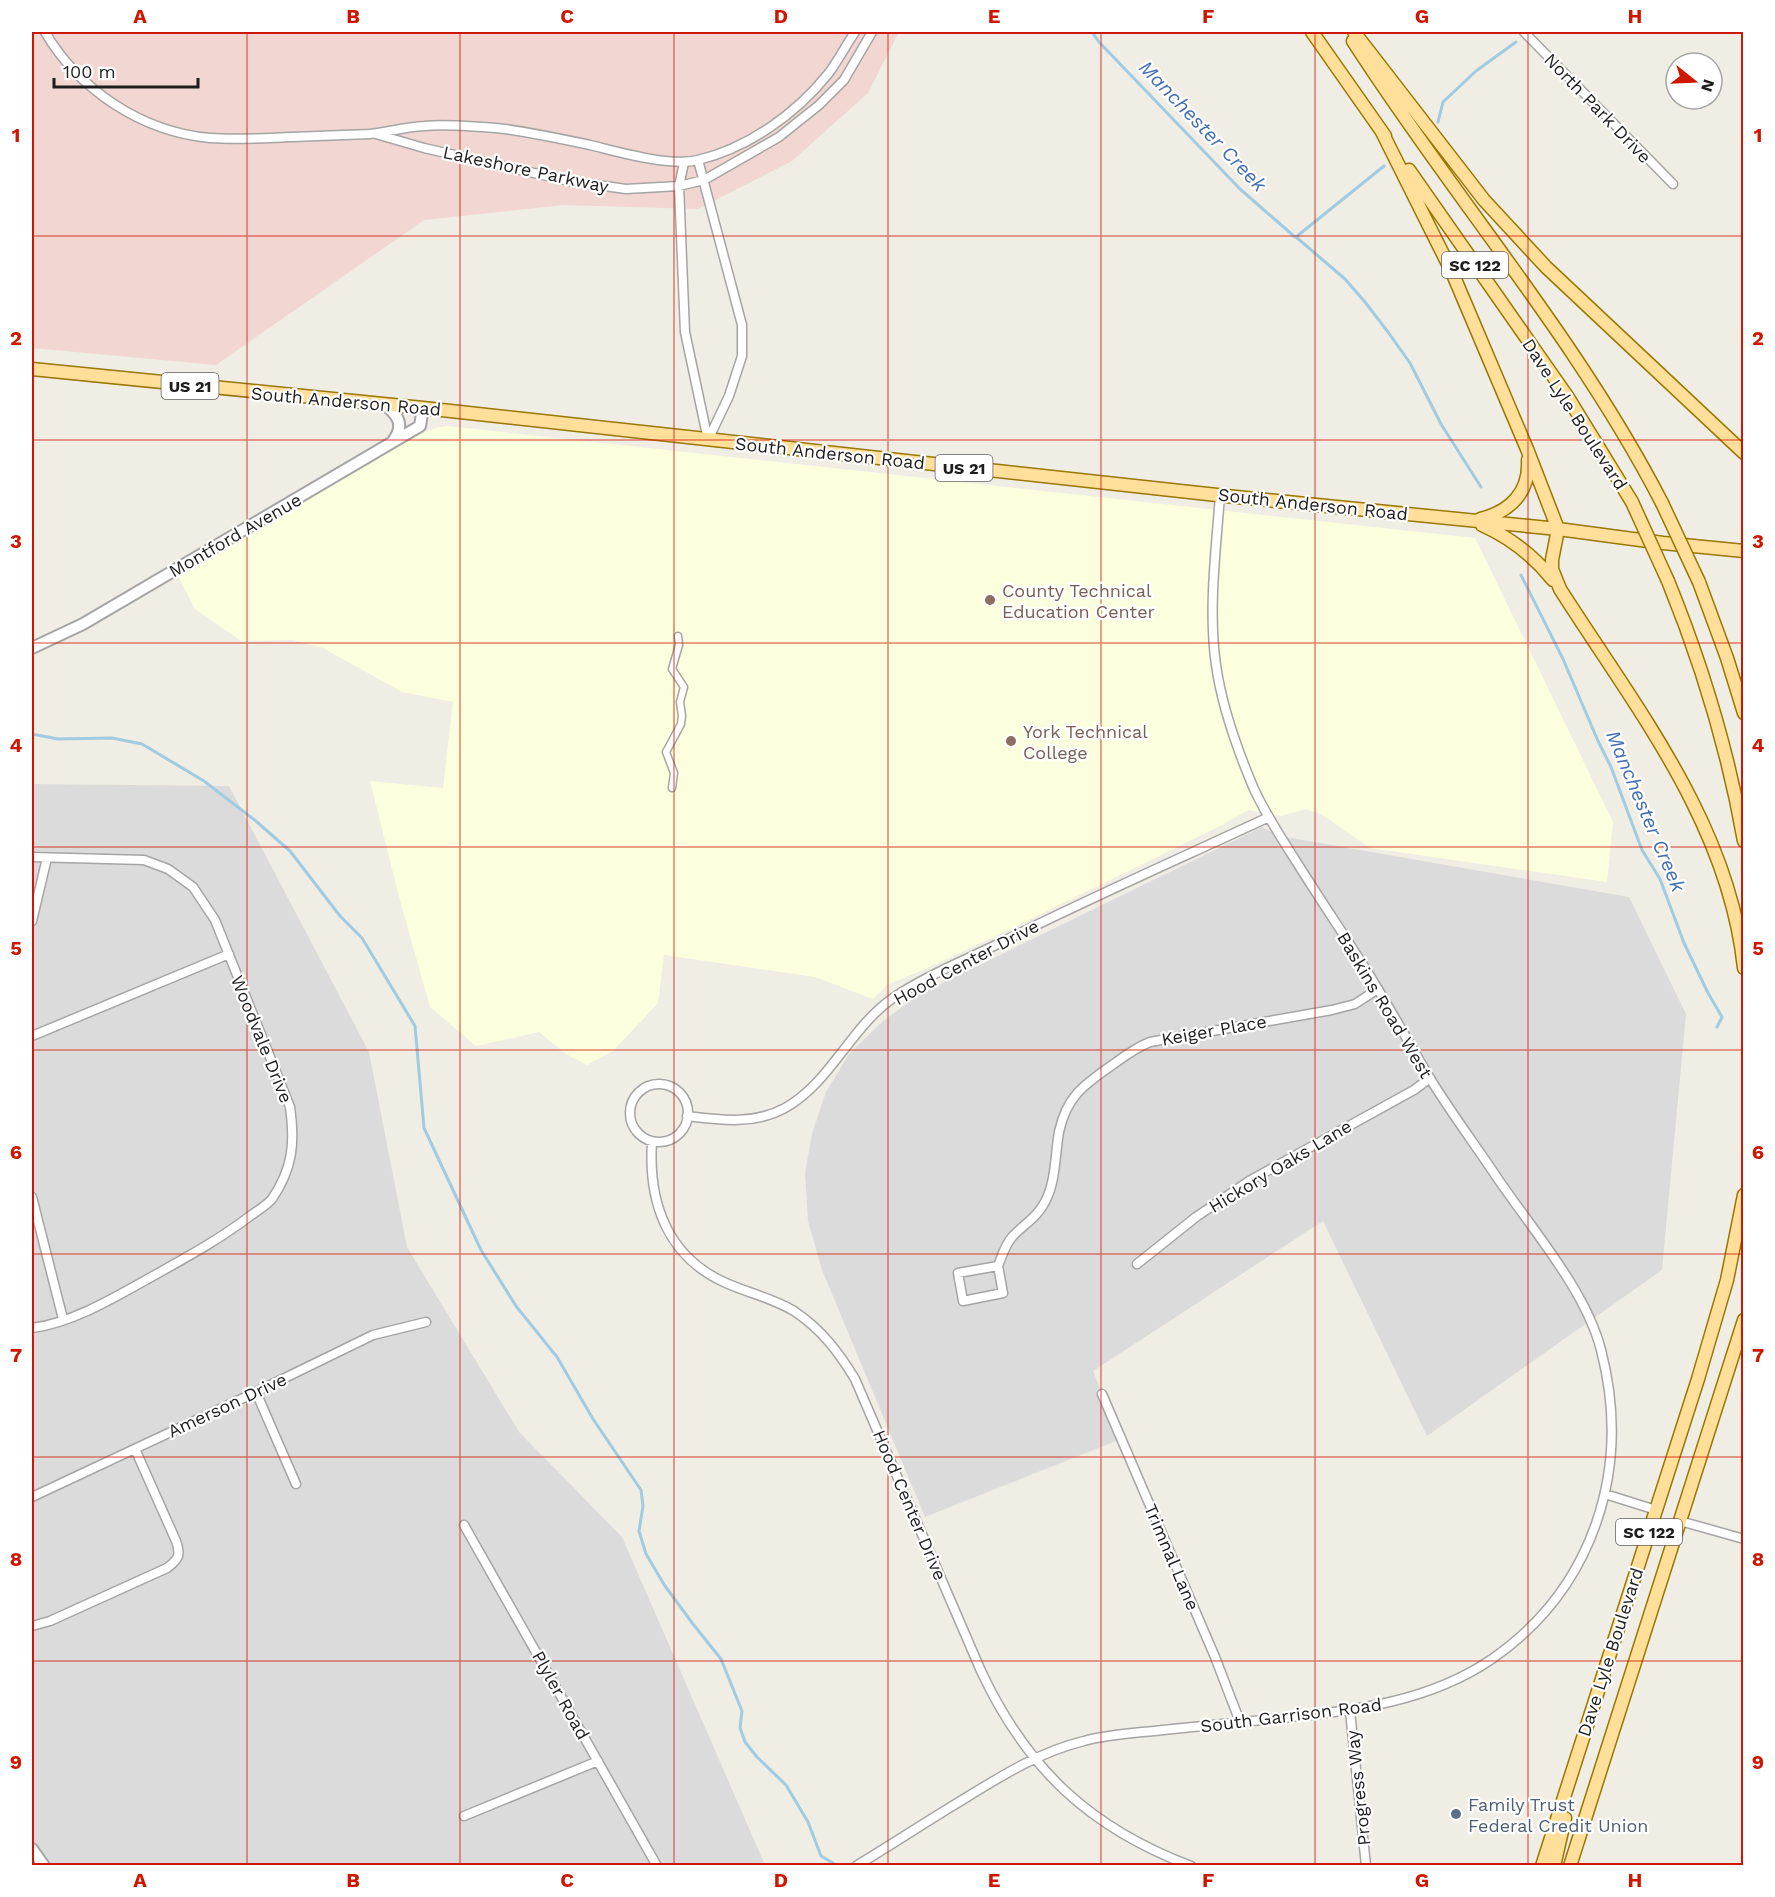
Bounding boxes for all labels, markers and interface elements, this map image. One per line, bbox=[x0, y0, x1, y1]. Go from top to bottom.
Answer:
text: A bbox=[133, 4, 147, 28]
text: B bbox=[346, 4, 360, 28]
text: C bbox=[560, 4, 574, 28]
text: D bbox=[774, 4, 788, 28]
text: E bbox=[988, 4, 1000, 28]
text: F bbox=[1202, 4, 1214, 28]
text: G bbox=[1415, 4, 1429, 28]
text: H bbox=[1628, 4, 1642, 28]
street label: North Park Drive bbox=[1540, 49, 1656, 167]
scale bar bbox=[54, 51, 198, 89]
north arrow bbox=[1664, 51, 1724, 111]
water label: Manchester Creek bbox=[1134, 55, 1273, 197]
text: 100 m bbox=[63, 61, 116, 82]
text: N bbox=[1697, 77, 1719, 94]
text: 1 bbox=[12, 123, 20, 147]
text: 1 bbox=[1754, 123, 1762, 147]
street label: Lakeshore Parkway bbox=[441, 141, 611, 197]
road number: SC 122 bbox=[1442, 252, 1508, 278]
text: 2 bbox=[10, 326, 22, 350]
text: 2 bbox=[1752, 326, 1764, 350]
street label: Dave Lyle Boulevard bbox=[1518, 334, 1632, 494]
road number: US 21 bbox=[162, 373, 219, 399]
street label: South Anderson Road bbox=[250, 382, 442, 420]
street label: South Anderson Road bbox=[734, 433, 926, 473]
road number: US 21 bbox=[936, 455, 992, 481]
street label: South Anderson Road bbox=[1217, 484, 1409, 524]
street label: Montford Avenue bbox=[165, 489, 305, 581]
text: 3 bbox=[10, 529, 22, 553]
text: 3 bbox=[1752, 529, 1764, 553]
place label: County Technical Education Center bbox=[1002, 580, 1155, 622]
marker: County Technical Education Center bbox=[983, 593, 997, 607]
place label: York Technical College bbox=[1023, 721, 1148, 763]
water label: Manchester Creek bbox=[1601, 727, 1691, 896]
text: 4 bbox=[10, 733, 23, 757]
text: 4 bbox=[1752, 733, 1765, 757]
marker: York Technical College bbox=[1004, 734, 1018, 748]
street label: Hood Center Drive bbox=[890, 915, 1042, 1009]
street label: Baskins Road West bbox=[1333, 928, 1437, 1082]
text: 5 bbox=[10, 936, 22, 960]
text: 5 bbox=[1752, 936, 1764, 960]
street label: Woodvale Drive bbox=[227, 972, 297, 1106]
street label: Keiger Place bbox=[1160, 1010, 1268, 1050]
street label: Hickory Oaks Lane bbox=[1205, 1115, 1355, 1217]
text: 6 bbox=[10, 1140, 22, 1164]
text: 6 bbox=[1752, 1140, 1764, 1164]
text: 7 bbox=[10, 1343, 22, 1367]
text: 7 bbox=[1752, 1343, 1764, 1367]
street label: Amerson Drive bbox=[164, 1368, 290, 1442]
street label: Hood Center Drive bbox=[869, 1427, 951, 1583]
street label: Trimnal Lane bbox=[1140, 1501, 1204, 1613]
road number: SC 122 bbox=[1616, 1519, 1682, 1545]
text: 8 bbox=[10, 1547, 22, 1571]
text: 8 bbox=[1752, 1547, 1764, 1571]
street label: Dave Lyle Boulevard bbox=[1573, 1565, 1647, 1739]
street label: Plyler Road bbox=[528, 1647, 594, 1743]
street label: South Garrison Road bbox=[1199, 1693, 1383, 1737]
street label: Progress Way bbox=[1341, 1728, 1375, 1847]
text: 9 bbox=[10, 1750, 22, 1774]
text: 9 bbox=[1752, 1750, 1764, 1774]
place label: Family Trust Federal Credit Union bbox=[1468, 1794, 1648, 1836]
marker: Family Trust Federal Credit Union bbox=[1449, 1807, 1463, 1821]
text: A bbox=[133, 1868, 147, 1892]
text: B bbox=[346, 1868, 360, 1892]
text: C bbox=[560, 1868, 574, 1892]
text: D bbox=[774, 1868, 788, 1892]
text: E bbox=[988, 1868, 1000, 1892]
text: F bbox=[1202, 1868, 1214, 1892]
text: G bbox=[1415, 1868, 1429, 1892]
text: H bbox=[1628, 1868, 1642, 1892]

